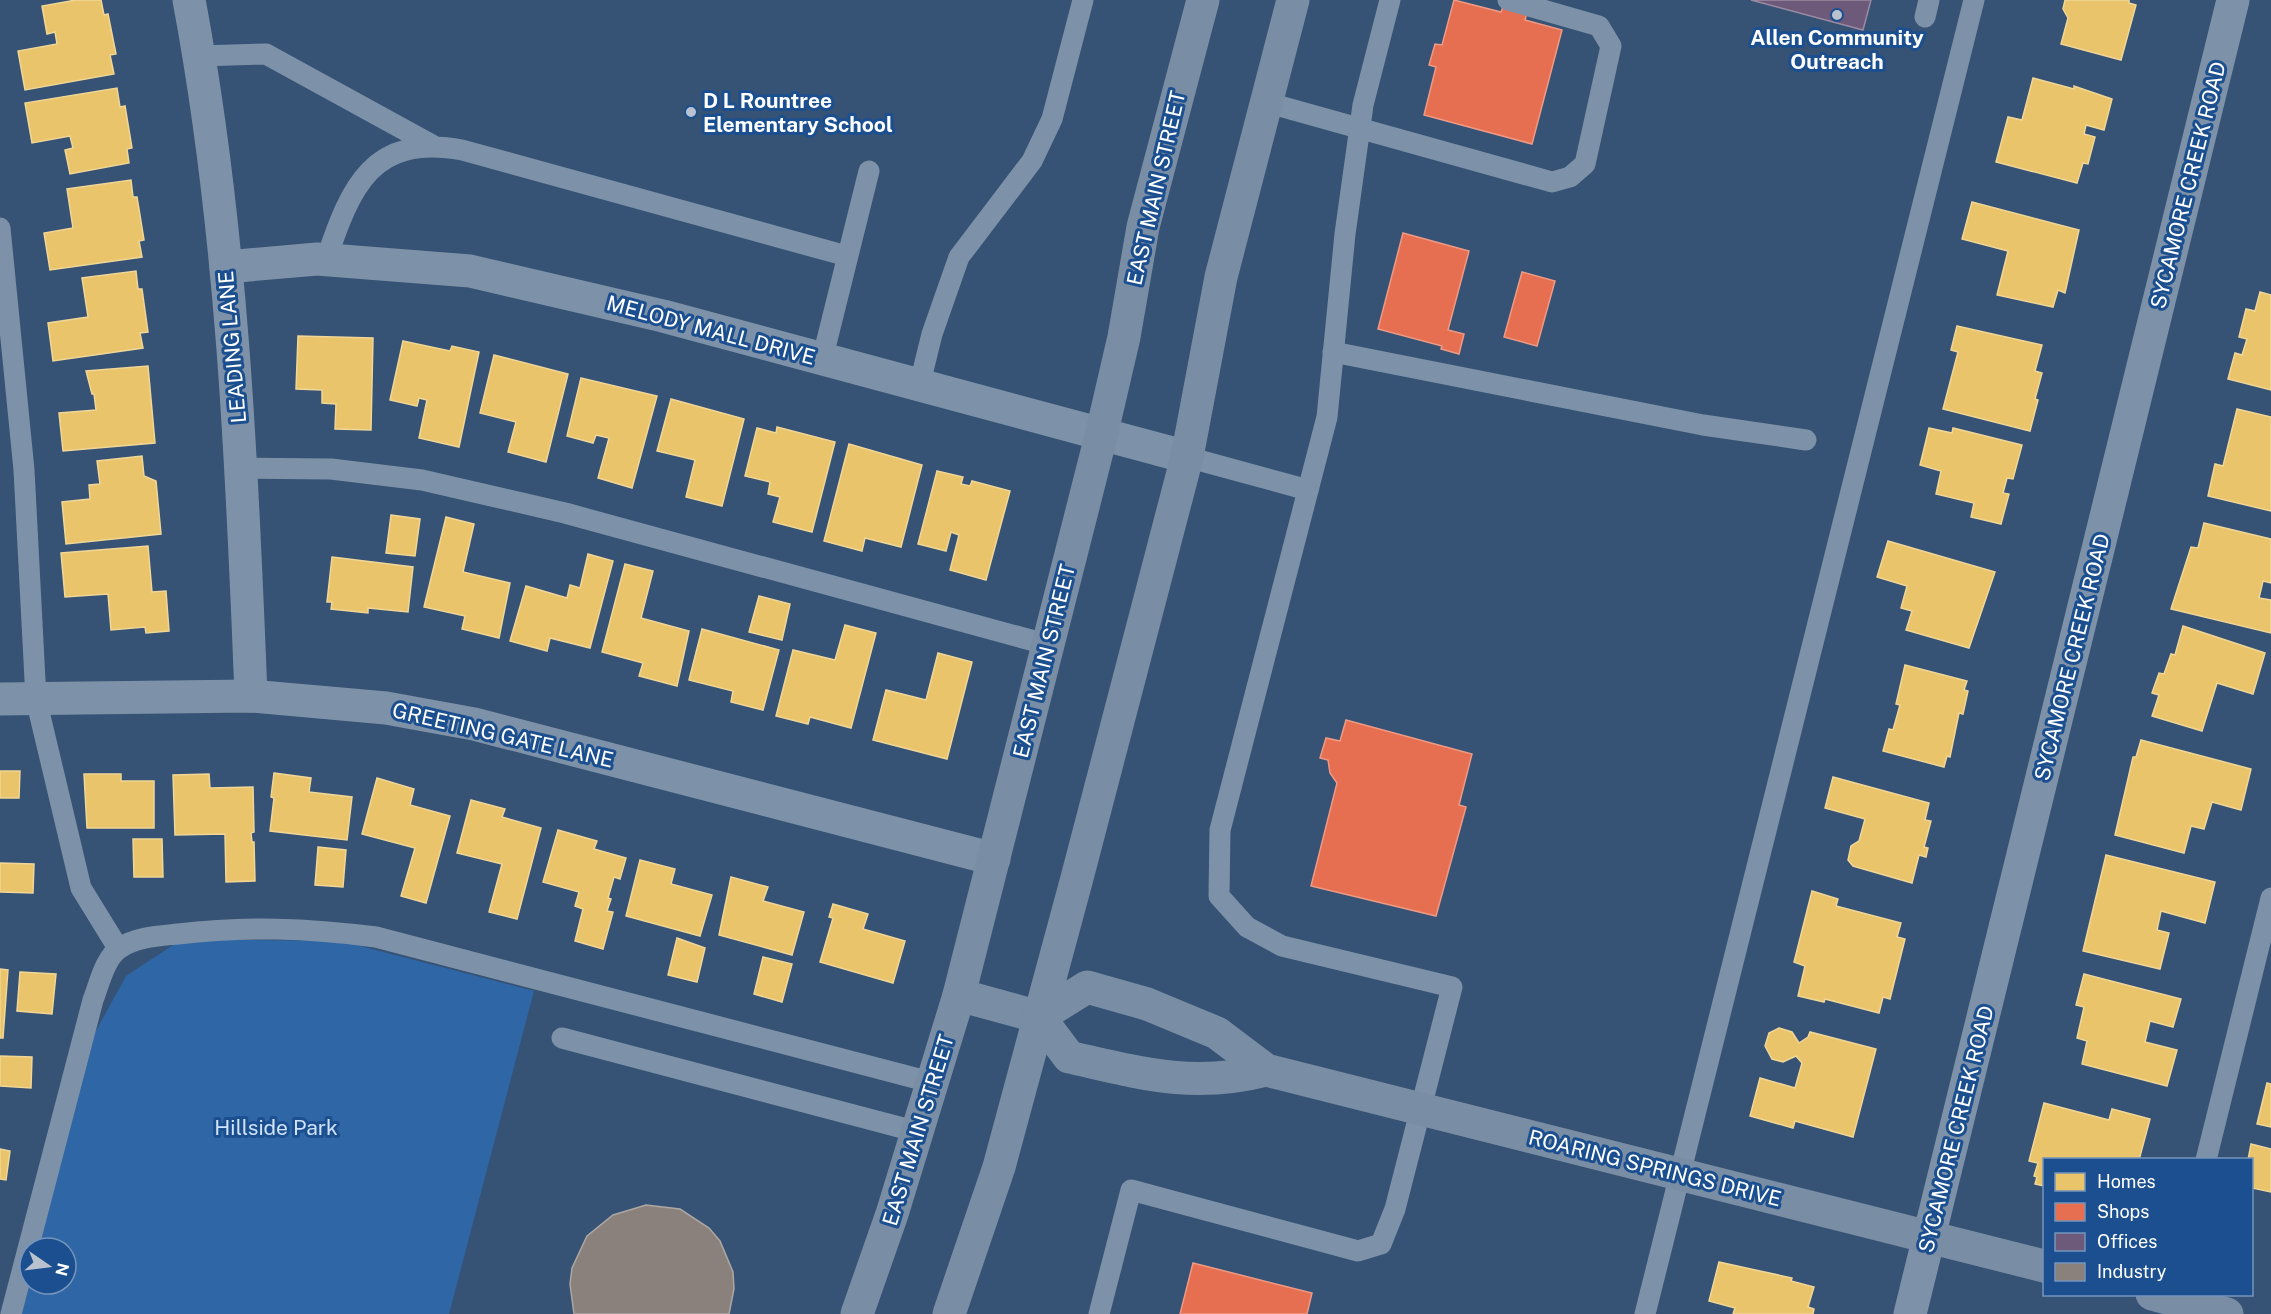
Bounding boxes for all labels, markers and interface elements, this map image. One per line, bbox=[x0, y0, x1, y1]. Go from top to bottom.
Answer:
marker: Allen Community Outreach bbox=[1830, 8, 1844, 22]
place label: Allen Community Outreach bbox=[1750, 25, 1924, 74]
street label: SYCAMORE CREEK ROAD bbox=[2145, 59, 2231, 311]
place label: D L Rountree Elementary School bbox=[703, 88, 893, 137]
street label: EAST MAIN STREET bbox=[1121, 88, 1191, 288]
marker: D L Rountree Elementary School bbox=[684, 105, 698, 119]
street label: LEADING LANE bbox=[213, 270, 251, 424]
street label: MELODY MALL DRIVE bbox=[604, 290, 818, 370]
street label: SYCAMORE CREEK ROAD bbox=[2029, 531, 2115, 783]
street label: EAST MAIN STREET bbox=[1008, 562, 1080, 760]
street label: GREETING GATE LANE bbox=[390, 697, 616, 773]
street label: SYCAMORE CREEK ROAD bbox=[1913, 1003, 1999, 1255]
street label: EAST MAIN STREET bbox=[877, 1031, 959, 1229]
park label: Hillside Park bbox=[214, 1115, 338, 1140]
street label: ROARING SPRINGS DRIVE bbox=[1526, 1124, 1784, 1212]
legend bbox=[2043, 1158, 2253, 1296]
text: Homes bbox=[2097, 1171, 2156, 1192]
text: Shops bbox=[2097, 1201, 2149, 1222]
text: Offices bbox=[2097, 1231, 2157, 1252]
north arrow bbox=[18, 1236, 78, 1296]
text: N bbox=[51, 1261, 73, 1278]
text: Industry bbox=[2097, 1261, 2167, 1282]

